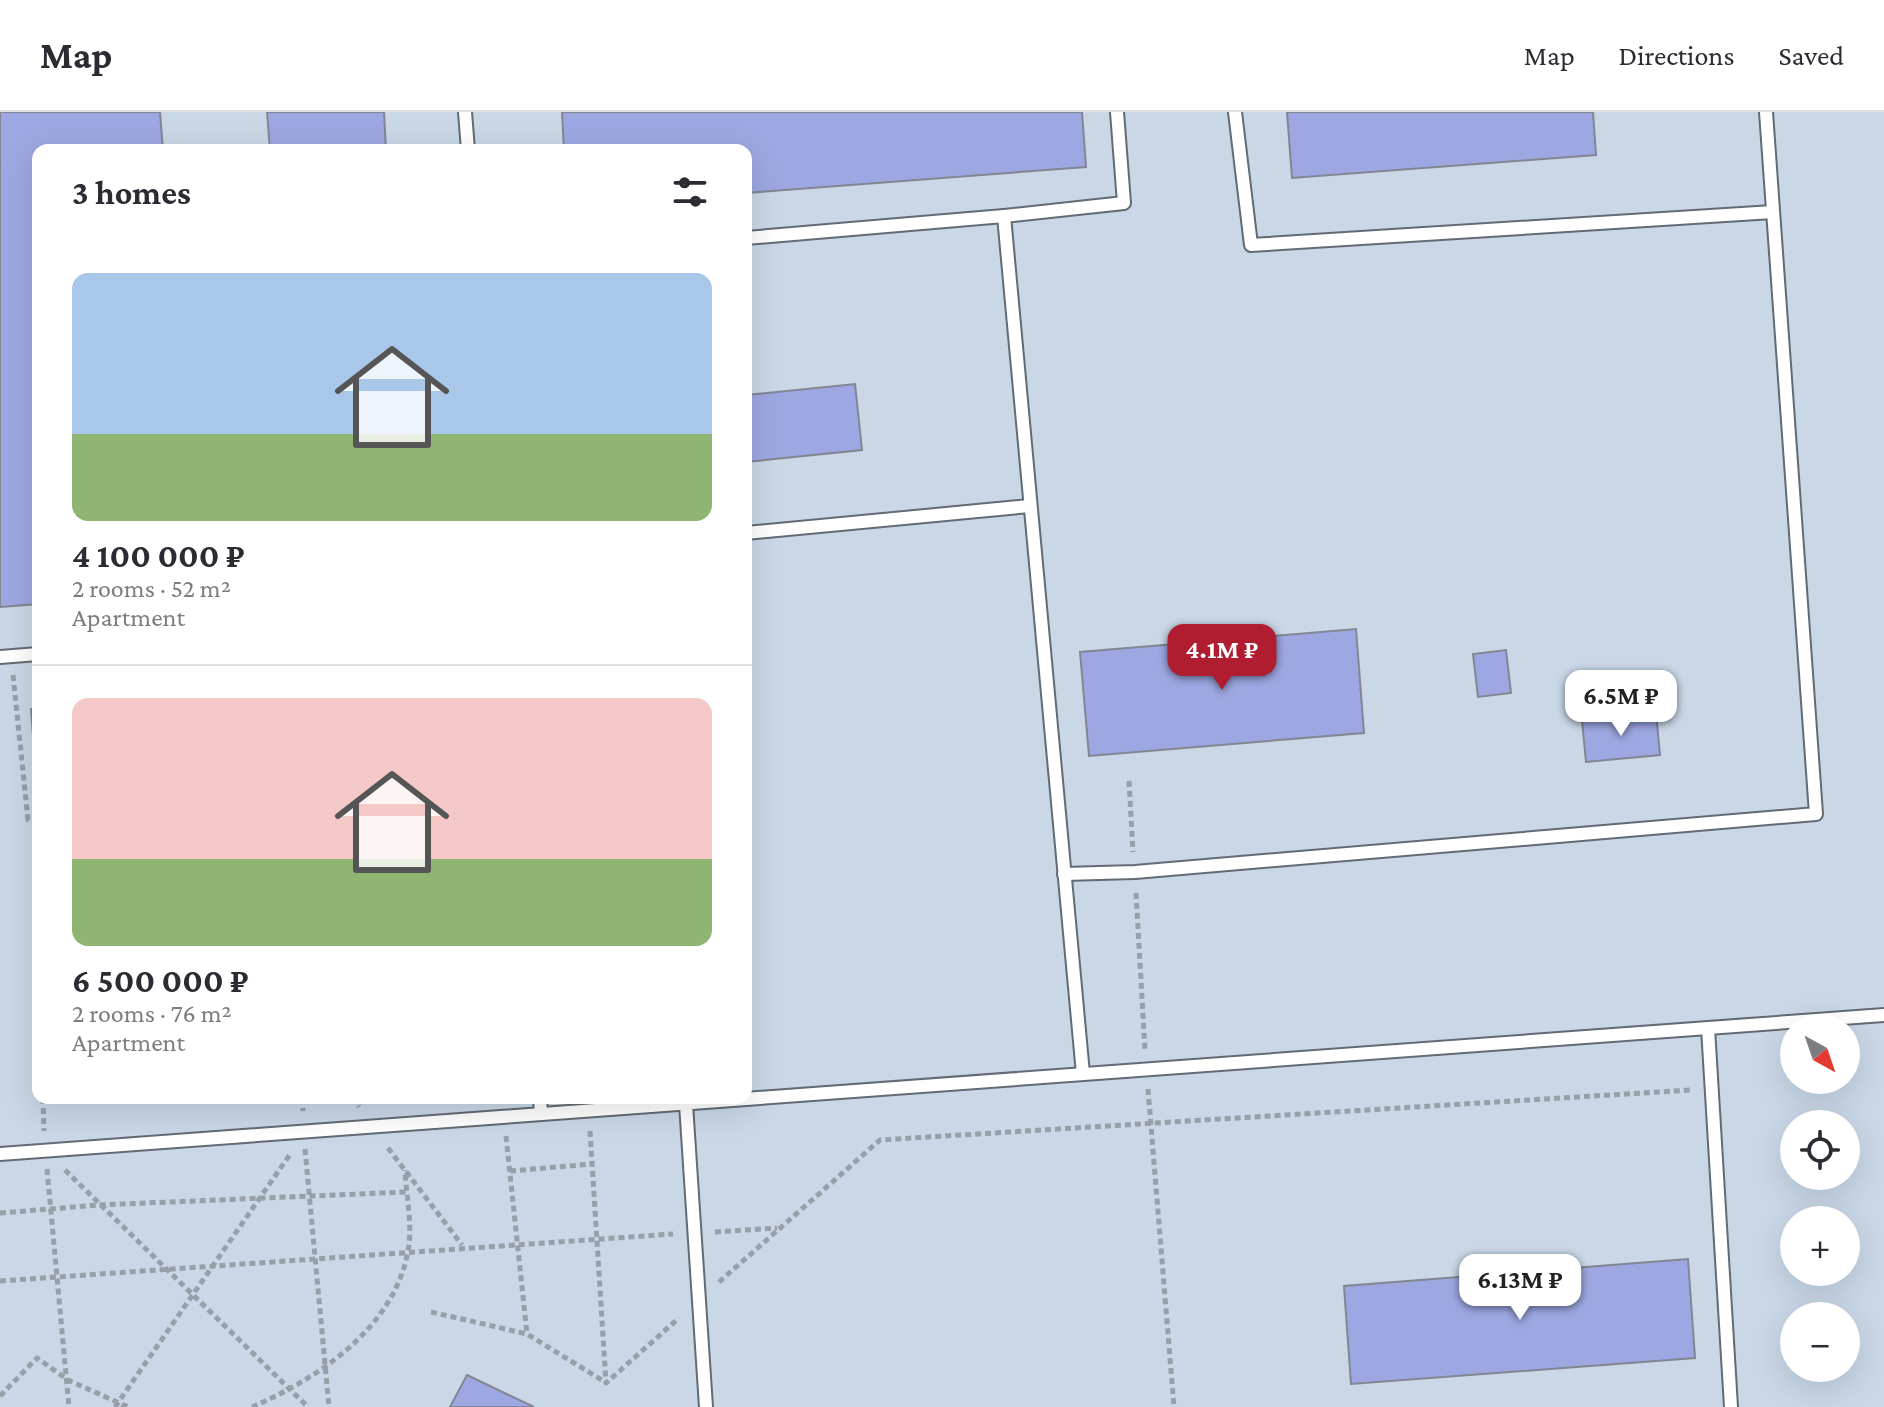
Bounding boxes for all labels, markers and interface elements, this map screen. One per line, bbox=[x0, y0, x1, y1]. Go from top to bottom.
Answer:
text: Map bbox=[40, 34, 113, 76]
text: Map bbox=[1524, 40, 1575, 71]
text: Directions bbox=[1619, 40, 1734, 71]
text: Saved bbox=[1778, 40, 1844, 71]
icon: filters bbox=[668, 170, 712, 214]
text: 3 homes bbox=[72, 174, 191, 211]
icon: home bbox=[320, 325, 464, 469]
text: 4 100 000 ₽ bbox=[72, 537, 245, 574]
text: 2 rooms · 52 m² bbox=[72, 574, 231, 603]
text: Apartment bbox=[72, 603, 185, 632]
pin: 4.1M ₽ bbox=[1157, 624, 1287, 692]
text: 4.1M ₽ bbox=[1185, 635, 1259, 664]
pin: 6.5M ₽ bbox=[1556, 670, 1686, 738]
text: 6.5M ₽ bbox=[1583, 681, 1659, 710]
icon: home bbox=[320, 750, 464, 894]
text: 6 500 000 ₽ bbox=[72, 962, 249, 999]
text: 2 rooms · 76 m² bbox=[72, 999, 232, 1028]
north arrow bbox=[1780, 1014, 1860, 1094]
map controls bbox=[1780, 1014, 1860, 1382]
text: Apartment bbox=[72, 1028, 185, 1057]
button: locate bbox=[1780, 1110, 1860, 1190]
button: + bbox=[1780, 1206, 1860, 1286]
pin: 6.13M ₽ bbox=[1446, 1254, 1594, 1322]
text: 6.13M ₽ bbox=[1477, 1265, 1563, 1294]
button: − bbox=[1780, 1302, 1860, 1382]

